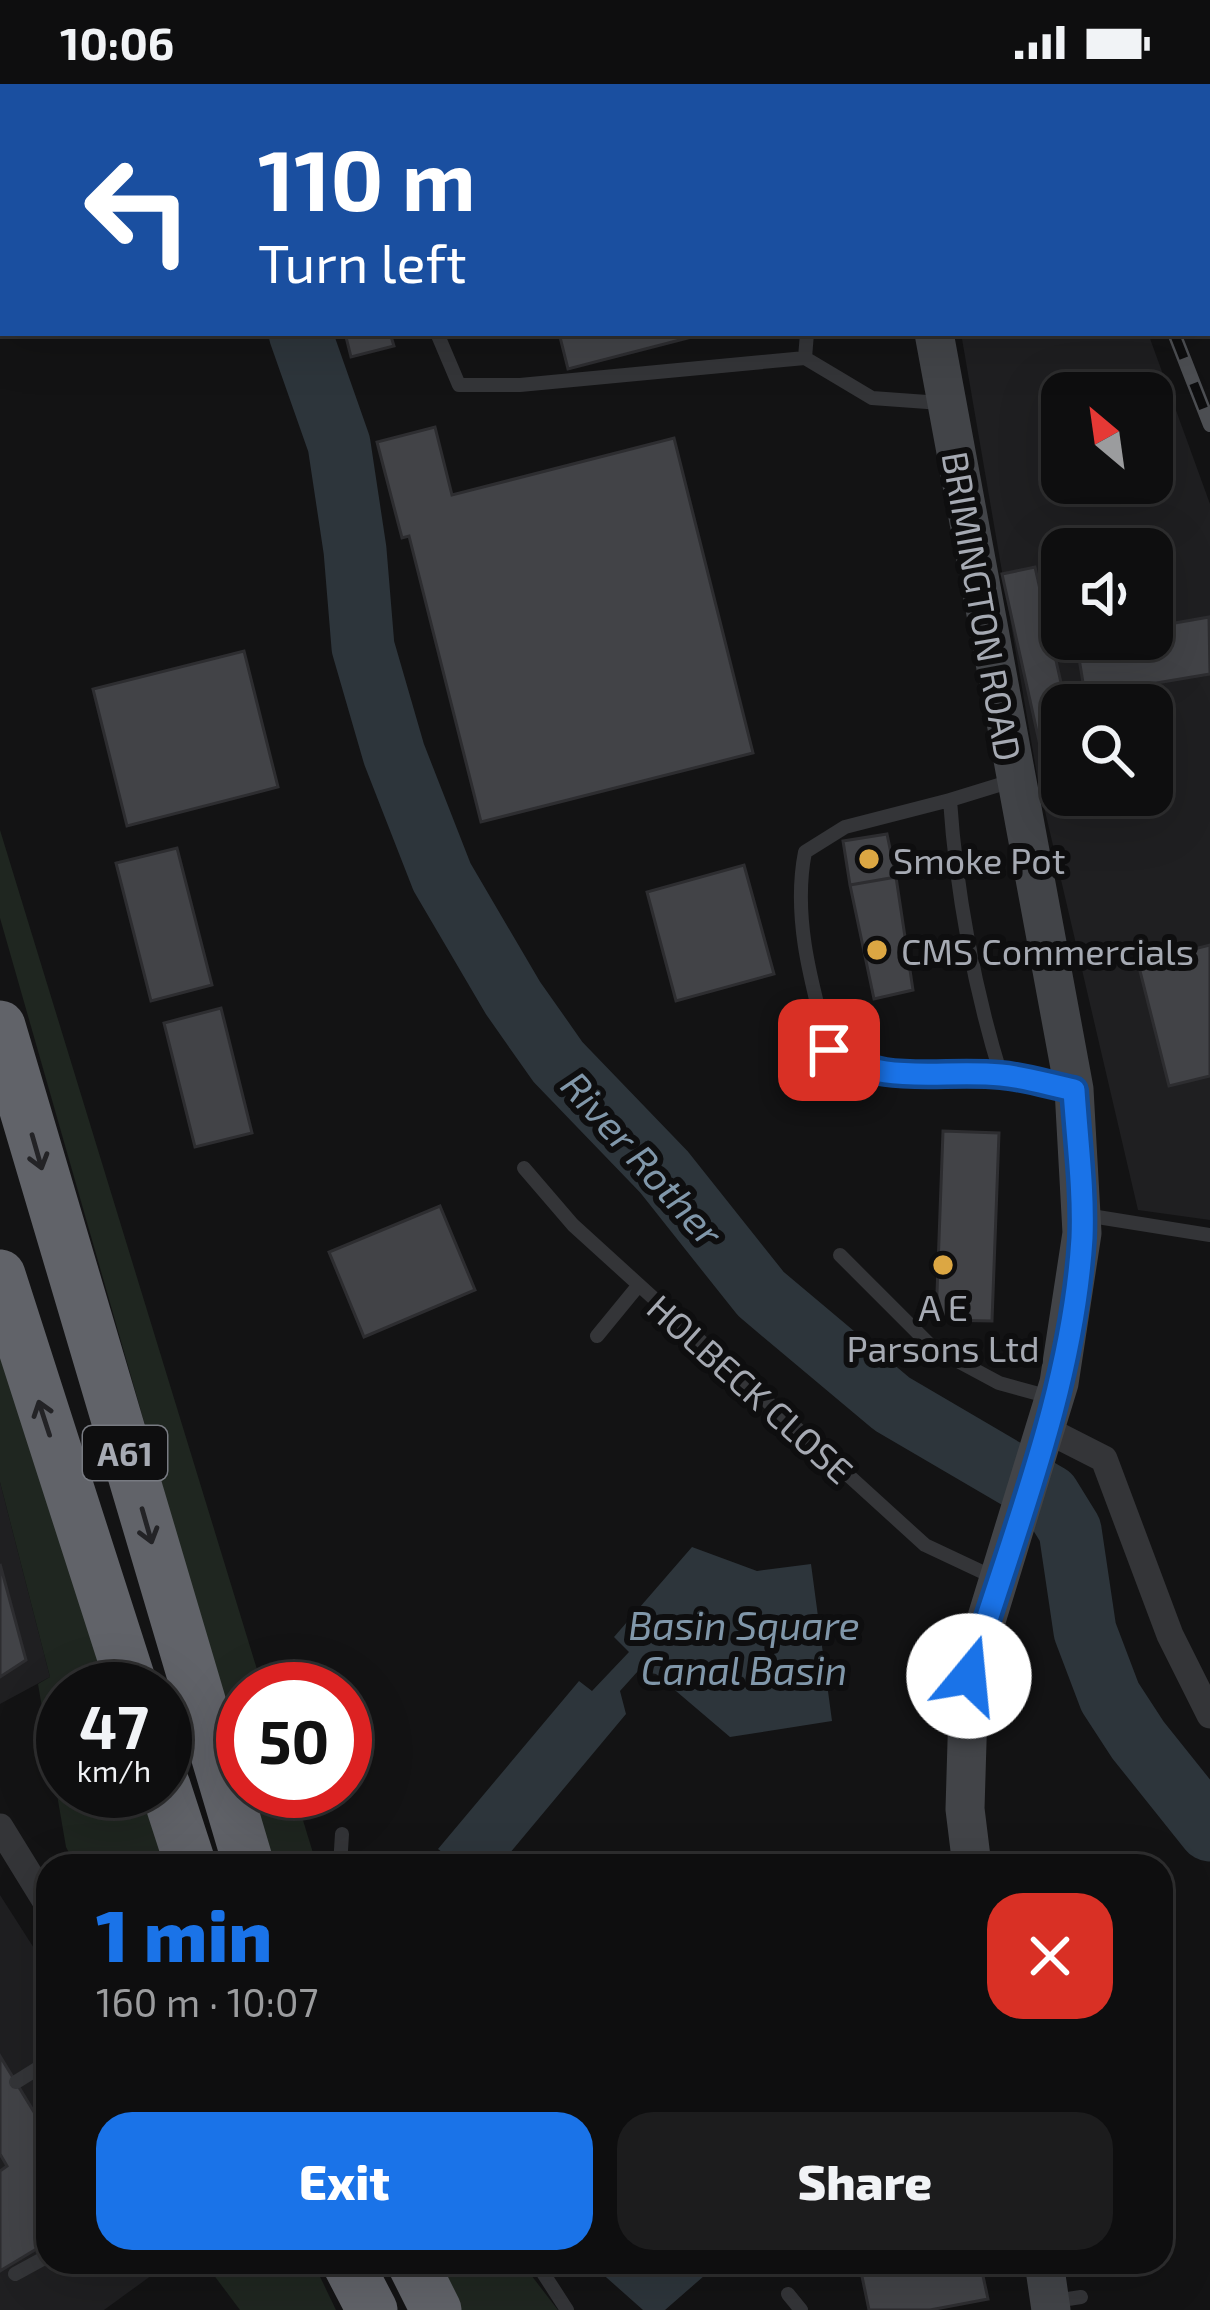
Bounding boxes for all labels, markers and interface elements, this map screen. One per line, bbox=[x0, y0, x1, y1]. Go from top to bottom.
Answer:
text: 10:06 bbox=[60, 15, 174, 69]
text: 110 m bbox=[258, 127, 476, 228]
icon: left bbox=[60, 132, 216, 288]
text: Turn left bbox=[258, 229, 467, 294]
north arrow bbox=[1041, 372, 1173, 504]
map controls bbox=[1041, 372, 1173, 816]
street label: BRIMINGTON ROAD bbox=[935, 448, 1031, 764]
button: sound bbox=[1041, 528, 1173, 660]
button: search bbox=[1041, 684, 1173, 816]
place label: Smoke Pot bbox=[893, 838, 1065, 881]
marker: Smoke Pot bbox=[856, 846, 882, 872]
place label: CMS Commercials bbox=[901, 929, 1194, 972]
marker: CMS Commercials bbox=[864, 937, 890, 963]
pin bbox=[778, 999, 880, 1101]
icon: arrive bbox=[796, 1017, 862, 1083]
water label: River Rother bbox=[553, 1061, 734, 1256]
one-way arrow bbox=[27, 1132, 49, 1170]
marker: A E Parsons Ltd bbox=[930, 1252, 956, 1278]
street label: HOLBECK CLOSE bbox=[640, 1285, 862, 1491]
place label: A E Parsons Ltd bbox=[846, 1285, 1040, 1369]
one-way arrow bbox=[32, 1400, 54, 1438]
road number: A61 bbox=[83, 1426, 167, 1480]
one-way arrow bbox=[137, 1506, 159, 1544]
water label: Basin Square Canal Basin bbox=[628, 1601, 860, 1693]
position arrow bbox=[906, 1613, 1032, 1739]
speed limit sign: 50 bbox=[216, 1662, 372, 1818]
text: 47 bbox=[79, 1689, 149, 1761]
text: km/h bbox=[77, 1752, 151, 1788]
text: 1 min bbox=[96, 1890, 272, 1976]
button: close bbox=[987, 1893, 1113, 2019]
text: 160 m · 10:07 bbox=[96, 1978, 319, 2025]
button: Exit bbox=[96, 2112, 593, 2250]
button: Share bbox=[617, 2112, 1113, 2250]

